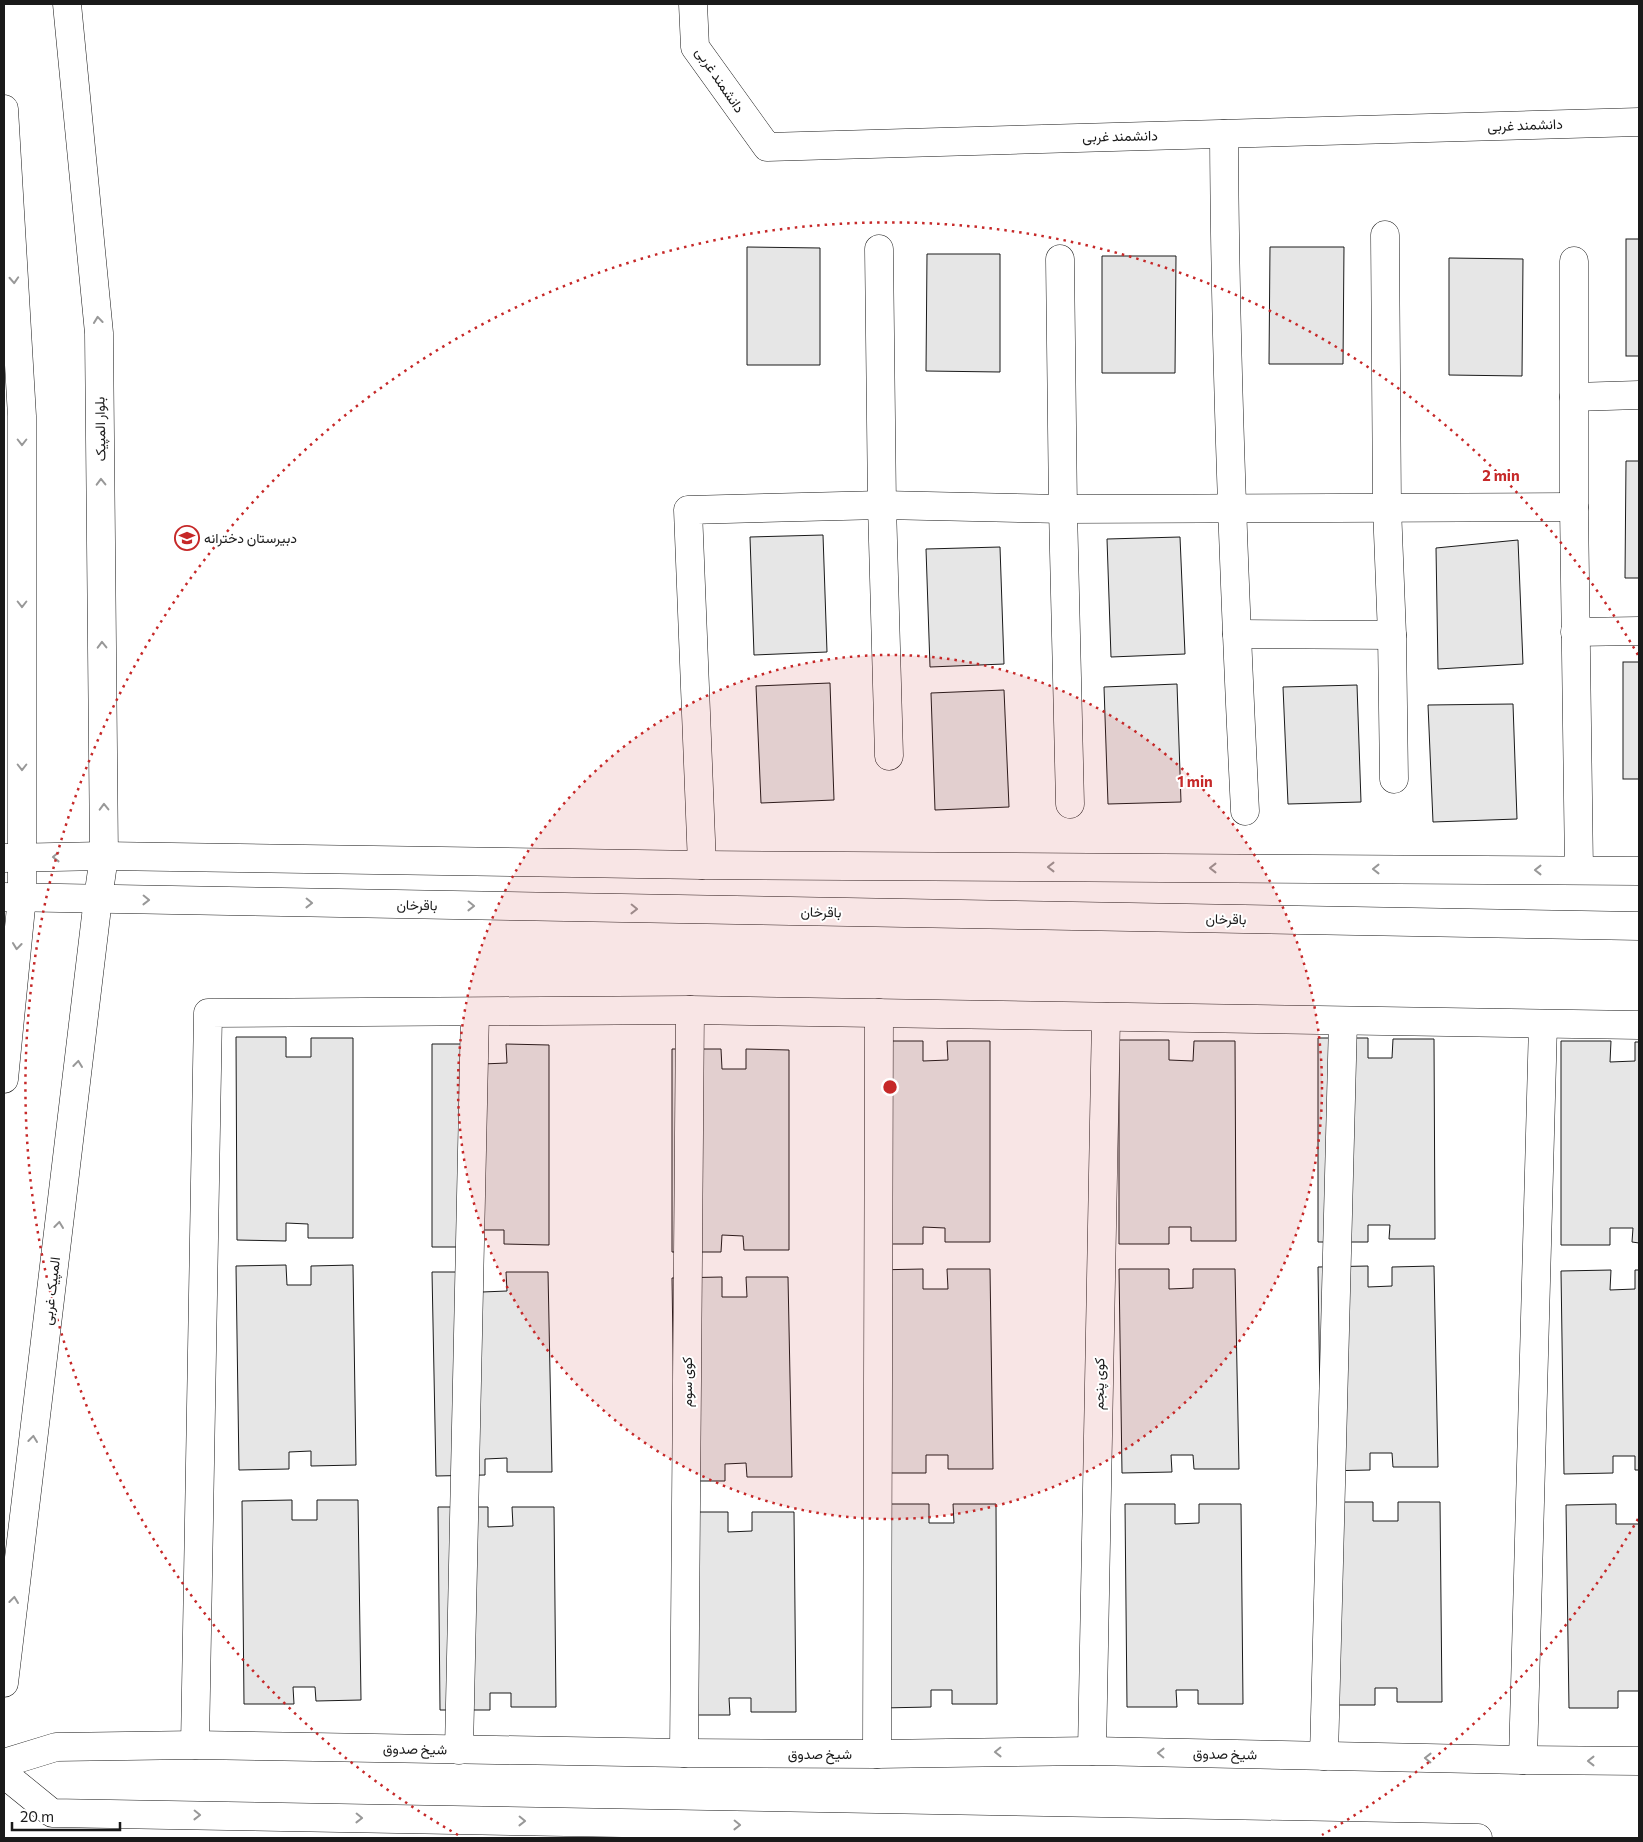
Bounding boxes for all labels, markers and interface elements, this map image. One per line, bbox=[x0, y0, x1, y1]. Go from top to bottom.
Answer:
street label: دانشمند غربی bbox=[691, 44, 749, 117]
street label: دانشمند غربی bbox=[1487, 115, 1563, 135]
street label: دانشمند غربی bbox=[1082, 126, 1158, 146]
one-way arrow bbox=[8, 276, 19, 284]
one-way arrow bbox=[92, 315, 103, 323]
street label: بلوار المپیک bbox=[90, 397, 111, 461]
one-way arrow bbox=[17, 438, 27, 446]
text: 2 min bbox=[1482, 466, 1520, 484]
one-way arrow bbox=[95, 478, 106, 486]
school or university icon: دبیرستان دخترانه bbox=[174, 525, 200, 551]
place label: دبیرستان دخترانه bbox=[204, 529, 297, 547]
one-way arrow bbox=[17, 601, 27, 609]
one-way arrow bbox=[97, 640, 107, 648]
one-way arrow bbox=[17, 764, 27, 771]
text: 1 min bbox=[1177, 772, 1213, 790]
one-way arrow bbox=[99, 803, 109, 810]
one-way arrow bbox=[51, 852, 59, 862]
one-way arrow bbox=[1046, 862, 1054, 872]
one-way arrow bbox=[1209, 863, 1216, 873]
one-way arrow bbox=[1371, 864, 1379, 874]
one-way arrow bbox=[1534, 865, 1542, 875]
one-way arrow bbox=[143, 895, 151, 905]
street label: باقرخان bbox=[396, 896, 438, 914]
one-way arrow bbox=[306, 898, 313, 908]
one-way arrow bbox=[468, 901, 476, 911]
street label: باقرخان bbox=[800, 903, 842, 921]
one-way arrow bbox=[630, 904, 638, 914]
street label: باقرخان bbox=[1205, 910, 1247, 928]
one-way arrow bbox=[12, 942, 23, 950]
one-way arrow bbox=[72, 1060, 83, 1068]
centre of rings bbox=[881, 1078, 899, 1096]
one-way arrow bbox=[53, 1221, 64, 1229]
street label: المپیک غربی bbox=[38, 1256, 65, 1326]
street label: کوی سوم bbox=[678, 1357, 696, 1407]
street label: کوی پنجم bbox=[1090, 1358, 1109, 1410]
one-way arrow bbox=[27, 1435, 38, 1443]
one-way arrow bbox=[8, 1596, 19, 1604]
street label: شیخ صدوق bbox=[383, 1739, 447, 1761]
street label: شیخ صدوق bbox=[1193, 1744, 1257, 1766]
street label: شیخ صدوق bbox=[788, 1745, 852, 1765]
one-way arrow bbox=[994, 1747, 1002, 1757]
one-way arrow bbox=[1156, 1748, 1164, 1758]
one-way arrow bbox=[1424, 1753, 1432, 1764]
one-way arrow bbox=[1586, 1756, 1594, 1766]
scale bar bbox=[12, 1800, 120, 1832]
text: 20 m bbox=[20, 1807, 54, 1825]
one-way arrow bbox=[193, 1810, 201, 1820]
one-way arrow bbox=[356, 1813, 363, 1823]
one-way arrow bbox=[518, 1816, 526, 1826]
one-way arrow bbox=[733, 1820, 741, 1830]

